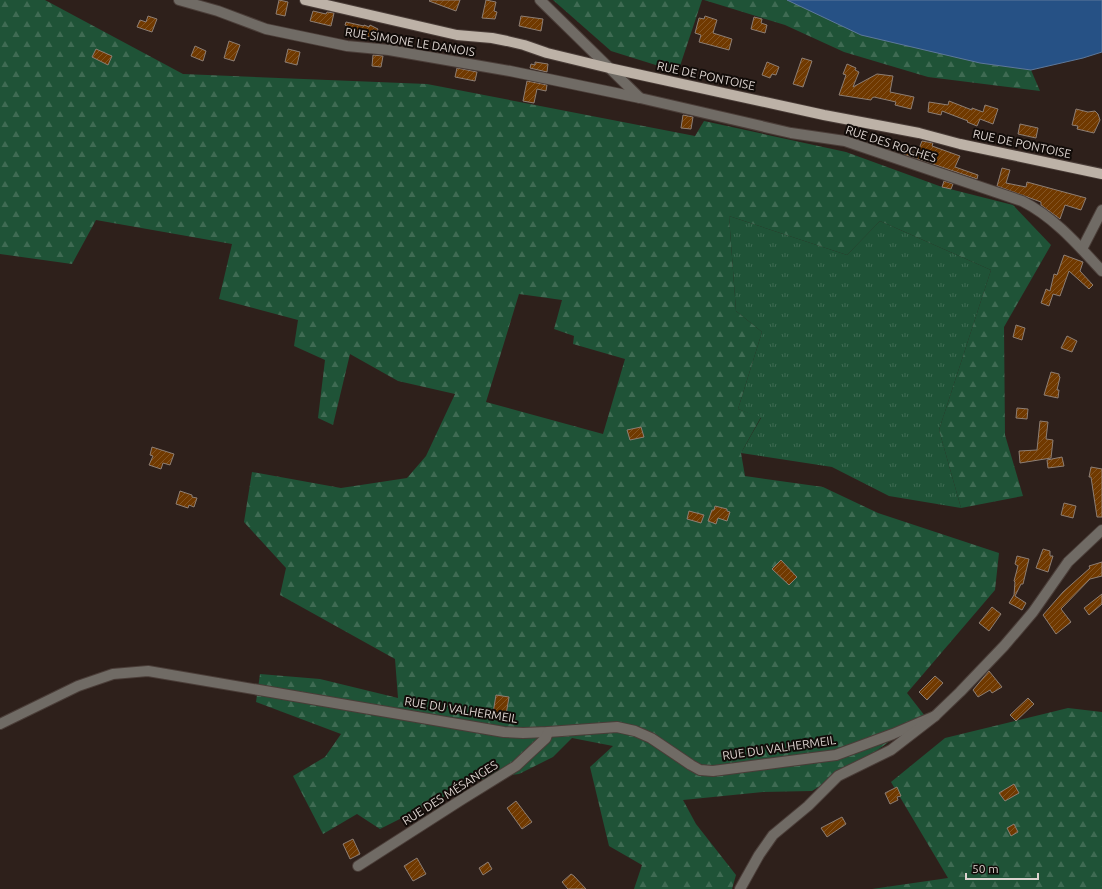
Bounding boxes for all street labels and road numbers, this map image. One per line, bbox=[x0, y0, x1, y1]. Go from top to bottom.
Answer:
street label: RUE SIMONE LE DANOIS bbox=[344, 25, 476, 58]
street label: RUE DE PONTOISE bbox=[656, 59, 757, 92]
street label: RUE DES ROCHES bbox=[844, 123, 938, 164]
street label: RUE DE PONTOISE bbox=[972, 127, 1073, 160]
street label: RUE DU VALHERMEIL bbox=[404, 694, 519, 725]
street label: RUE DU VALHERMEIL bbox=[721, 733, 836, 762]
street label: RUE DES MÉSANGES bbox=[400, 758, 500, 827]

